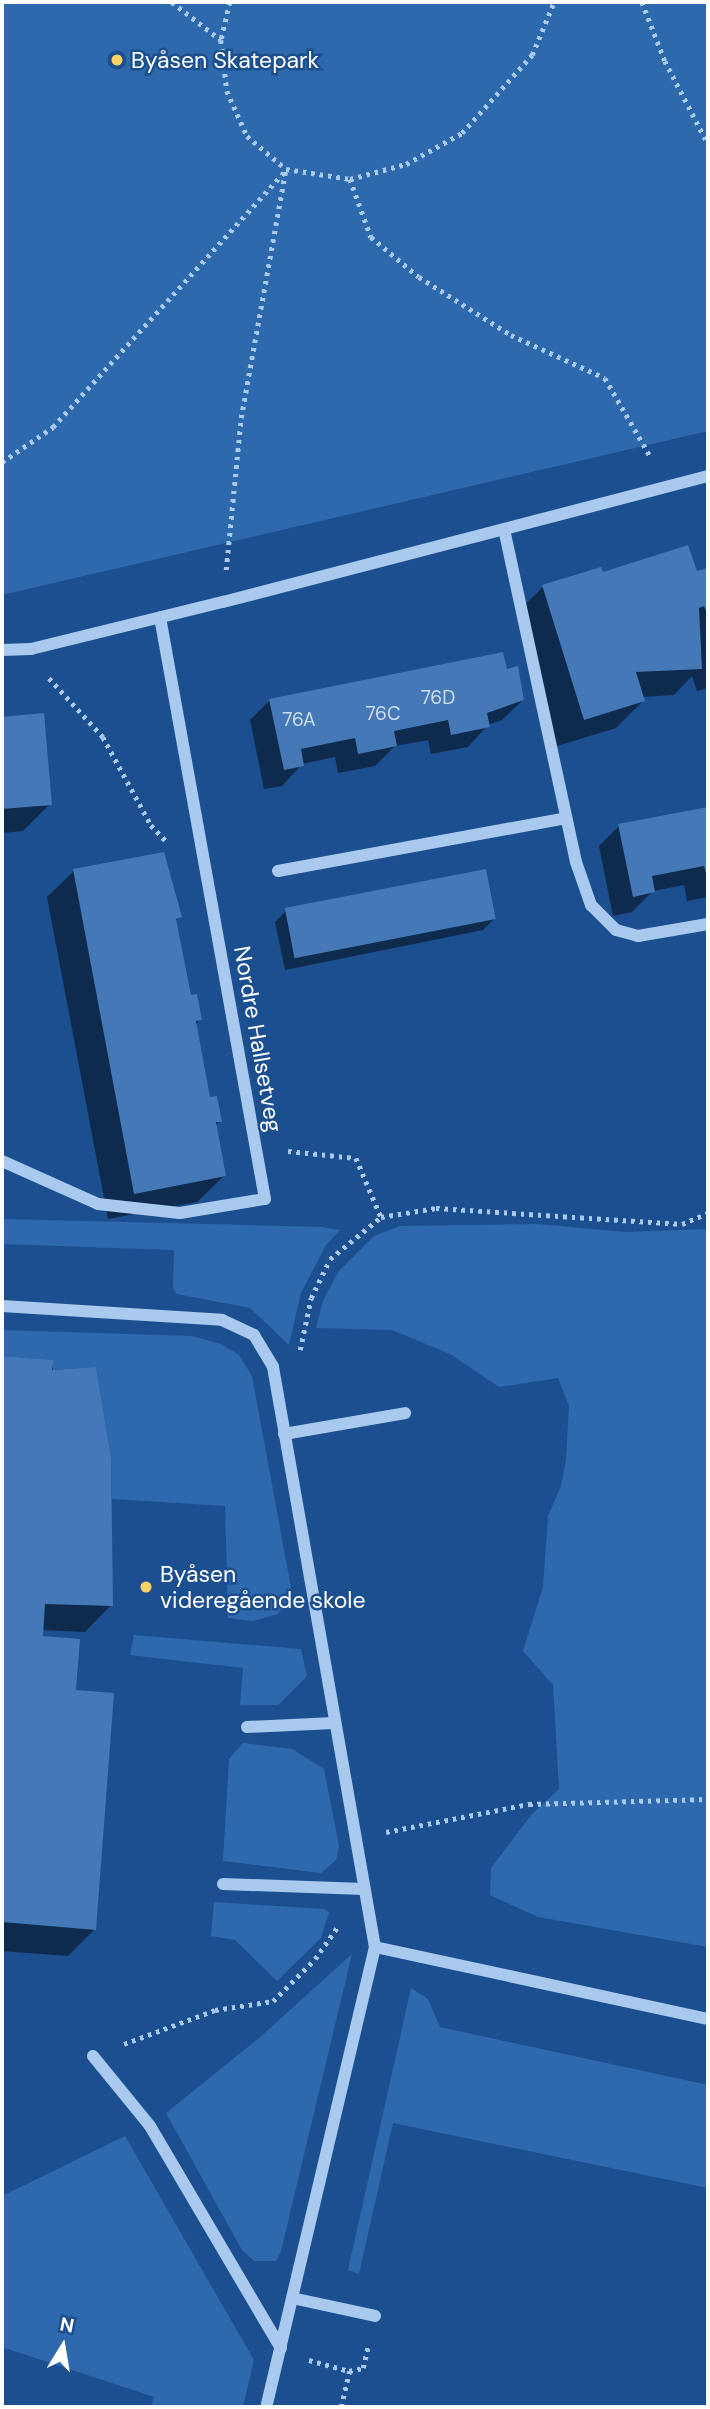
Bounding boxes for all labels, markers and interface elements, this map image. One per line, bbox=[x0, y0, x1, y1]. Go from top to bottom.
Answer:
place label: Byåsen Skatepark bbox=[131, 46, 319, 74]
marker: Byåsen Skatepark bbox=[109, 52, 125, 68]
house number: 76D bbox=[421, 687, 455, 709]
house number: 76C bbox=[365, 703, 401, 725]
house number: 76A bbox=[282, 709, 316, 731]
street label: Nordre Hallsetveg bbox=[228, 944, 288, 1134]
place label: Byåsen videregående skole bbox=[160, 1560, 366, 1614]
marker: Byåsen videregående skole bbox=[138, 1579, 154, 1595]
north arrow bbox=[28, 2311, 98, 2381]
text: N bbox=[58, 2311, 76, 2338]

